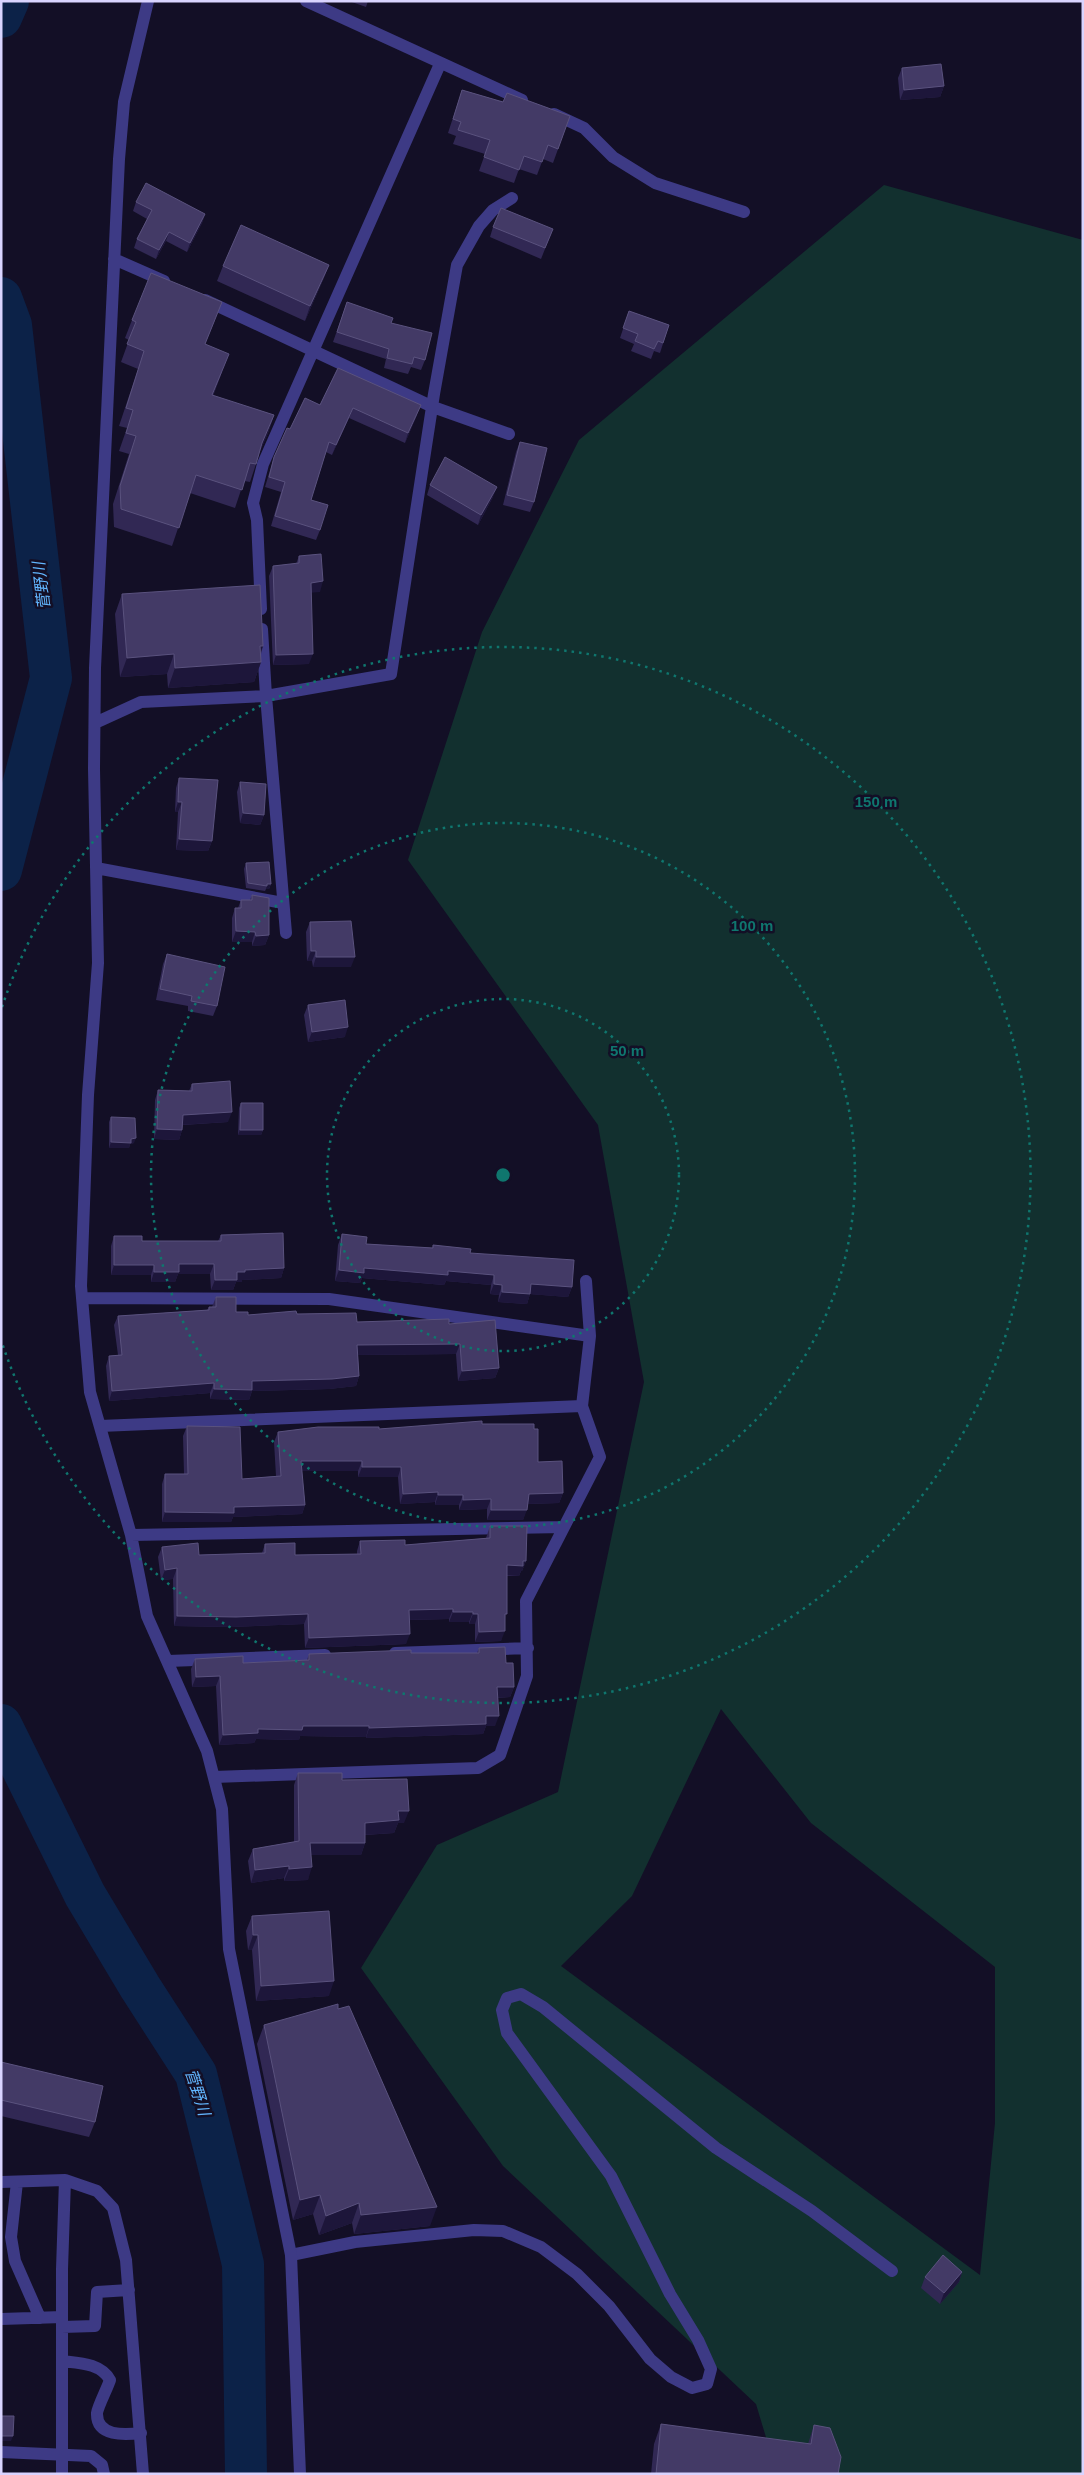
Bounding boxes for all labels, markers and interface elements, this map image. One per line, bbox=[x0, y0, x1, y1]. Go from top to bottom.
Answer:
water label: 菅野川 bbox=[30, 559, 53, 611]
text: 150 m bbox=[855, 793, 897, 810]
text: 100 m bbox=[731, 917, 773, 934]
text: 50 m bbox=[610, 1042, 644, 1059]
centre of rings bbox=[494, 1166, 512, 1184]
water label: 菅野川 bbox=[182, 2067, 214, 2120]

